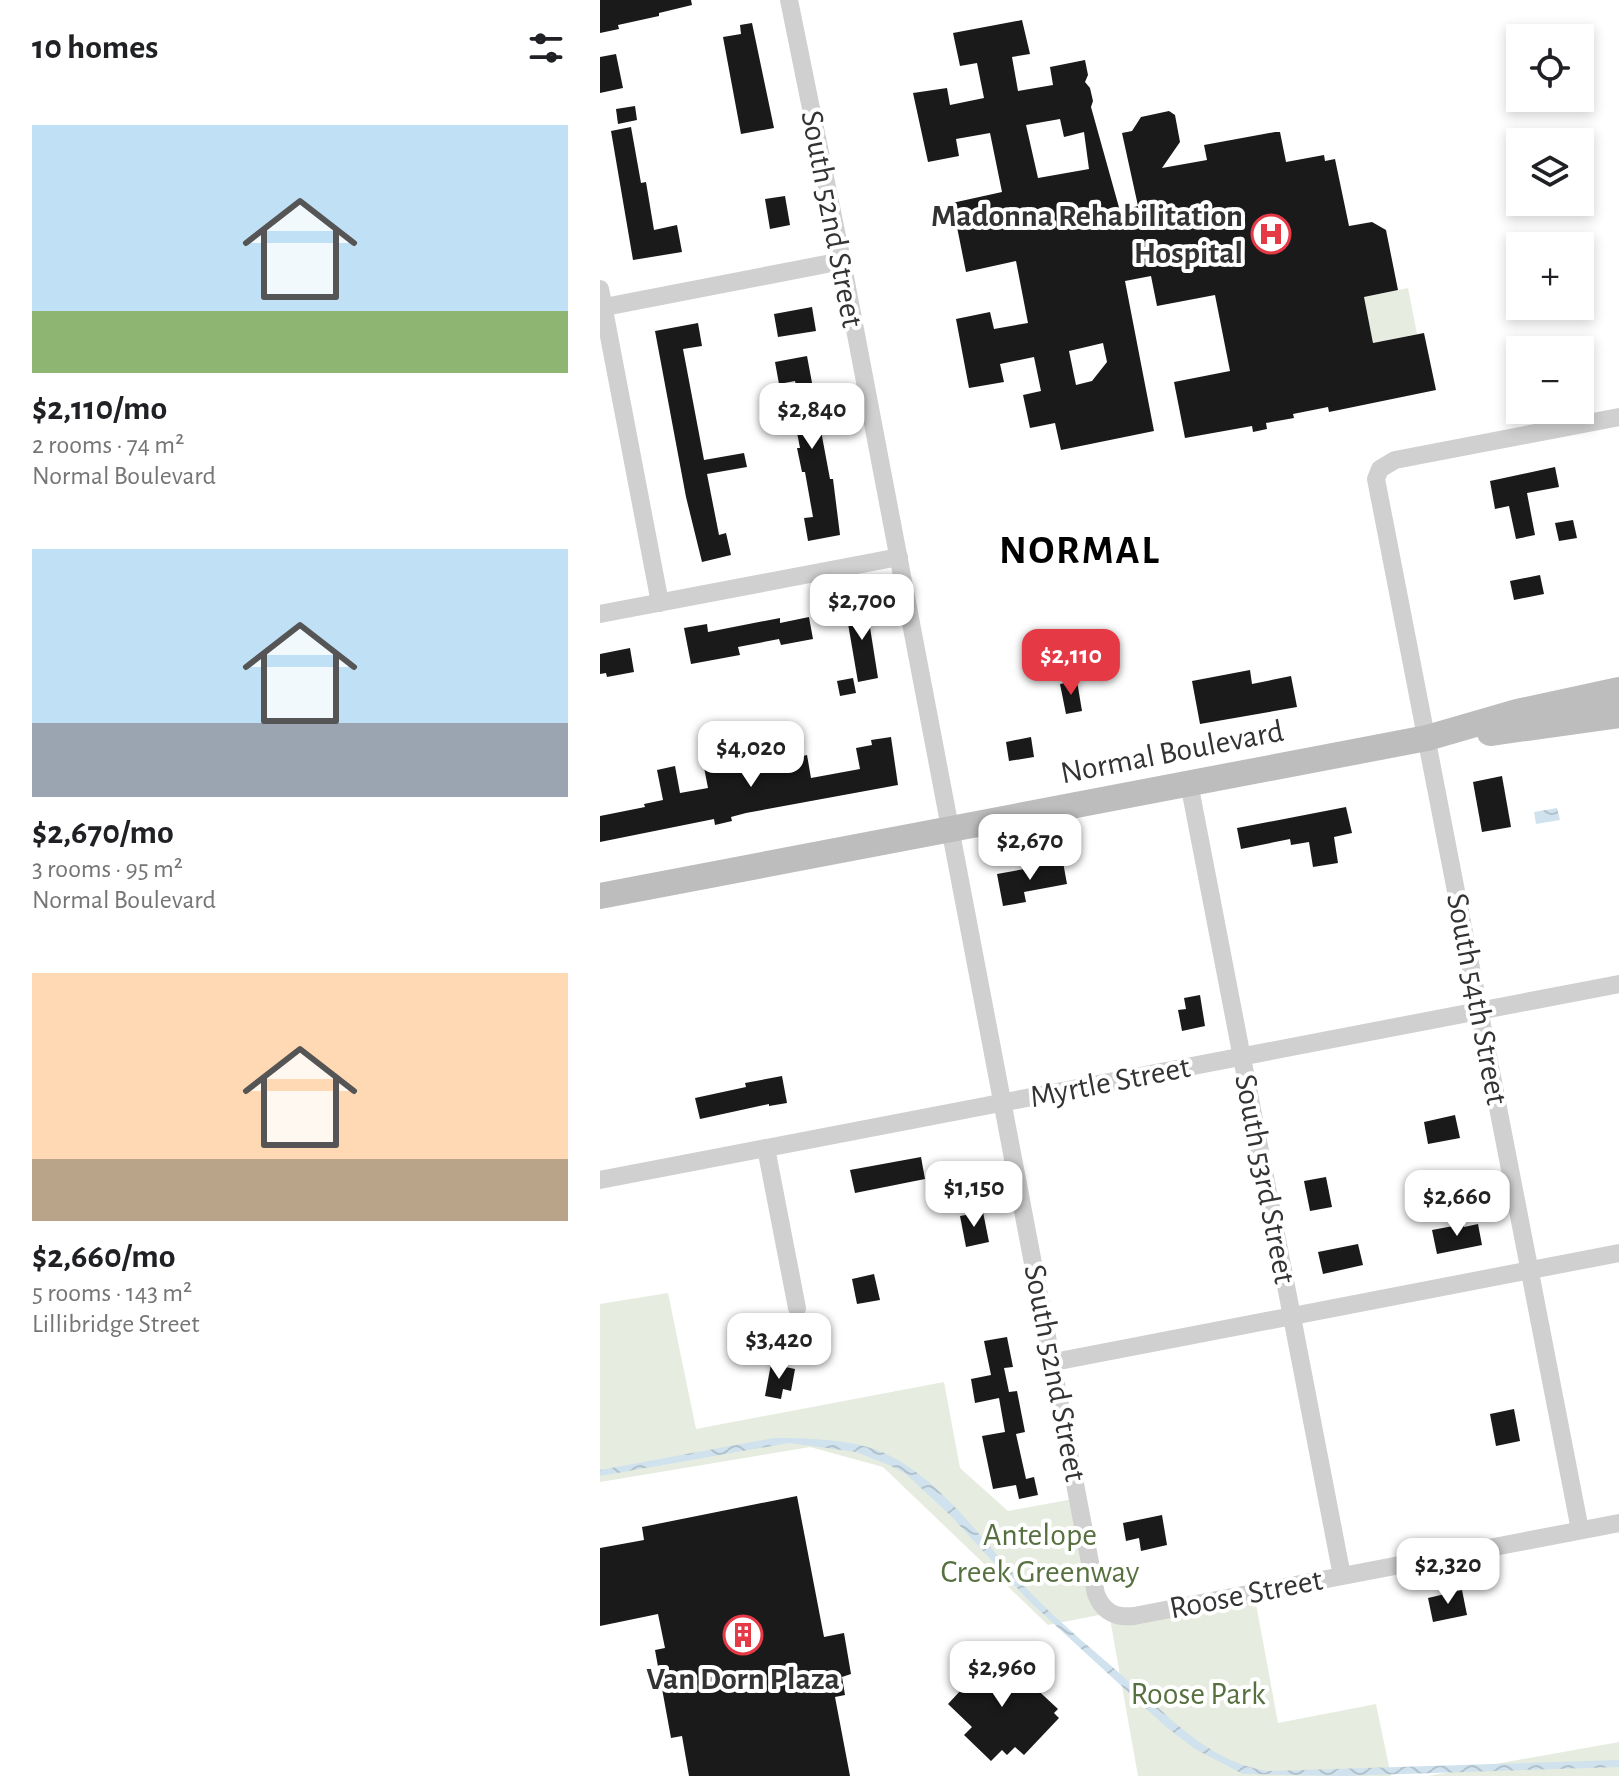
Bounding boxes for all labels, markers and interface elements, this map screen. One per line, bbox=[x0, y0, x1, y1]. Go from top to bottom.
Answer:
map controls bbox=[1506, 24, 1594, 424]
button: locate bbox=[1506, 24, 1594, 112]
icon: filters bbox=[524, 26, 568, 70]
text: 10 homes bbox=[32, 31, 158, 65]
street label: South 52nd Street bbox=[795, 108, 869, 330]
button: layers bbox=[1506, 128, 1594, 216]
icon: home bbox=[228, 177, 372, 321]
place label: Madonna Rehabilitation Hospital bbox=[931, 200, 1243, 269]
hospital icon: Madonna Rehabilitation Hospital bbox=[1250, 213, 1292, 255]
button: + bbox=[1506, 232, 1594, 320]
button: − bbox=[1506, 336, 1594, 424]
pin: $2,840 bbox=[747, 383, 877, 451]
text: $2,110/mo bbox=[32, 392, 167, 426]
text: $2,840 bbox=[777, 396, 847, 422]
text: 2 rooms · 74 m² bbox=[32, 432, 184, 458]
text: Normal Boulevard bbox=[32, 463, 216, 489]
district label: NORMAL bbox=[999, 531, 1161, 571]
pin: $2,700 bbox=[797, 574, 927, 642]
text: $2,700 bbox=[828, 587, 896, 613]
icon: home bbox=[228, 601, 372, 745]
pin: $2,110 bbox=[1006, 629, 1136, 697]
text: $2,110 bbox=[1040, 642, 1102, 668]
street label: Normal Boulevard bbox=[1058, 715, 1286, 789]
pin: $4,020 bbox=[686, 721, 816, 789]
text: $4,020 bbox=[716, 734, 786, 760]
pin: $2,670 bbox=[965, 814, 1095, 882]
text: $2,670/mo bbox=[32, 816, 174, 850]
text: $2,670 bbox=[996, 827, 1064, 853]
text: 3 rooms · 95 m² bbox=[32, 856, 183, 882]
text: Normal Boulevard bbox=[32, 887, 216, 913]
street label: South 54th Street bbox=[1441, 890, 1513, 1108]
icon: home bbox=[228, 1025, 372, 1169]
street label: Myrtle Street bbox=[1027, 1051, 1193, 1113]
street label: South 53rd Street bbox=[1229, 1072, 1301, 1286]
pin: $1,150 bbox=[909, 1161, 1039, 1229]
pin: $2,660 bbox=[1392, 1170, 1522, 1238]
text: $1,150 bbox=[943, 1174, 1005, 1200]
text: $2,660 bbox=[1423, 1183, 1491, 1209]
text: $2,660/mo bbox=[32, 1240, 176, 1274]
street label: South 52nd Street bbox=[1018, 1262, 1092, 1484]
text: 5 rooms · 143 m² bbox=[32, 1280, 192, 1306]
text: Lillibridge Street bbox=[32, 1311, 200, 1337]
pin: $3,420 bbox=[714, 1313, 844, 1381]
text: $3,420 bbox=[745, 1326, 813, 1352]
park label: Antelope Creek Greenway bbox=[940, 1519, 1140, 1588]
pin: $2,320 bbox=[1383, 1538, 1513, 1606]
text: $2,320 bbox=[1415, 1551, 1481, 1577]
street label: Roose Street bbox=[1167, 1563, 1325, 1625]
building icon: Van Dorn Plaza bbox=[722, 1614, 764, 1656]
pin: $2,960 bbox=[937, 1641, 1067, 1709]
text: $2,960 bbox=[968, 1654, 1036, 1680]
place label: Van Dorn Plaza bbox=[646, 1663, 840, 1695]
park label: Roose Park bbox=[1130, 1678, 1266, 1710]

